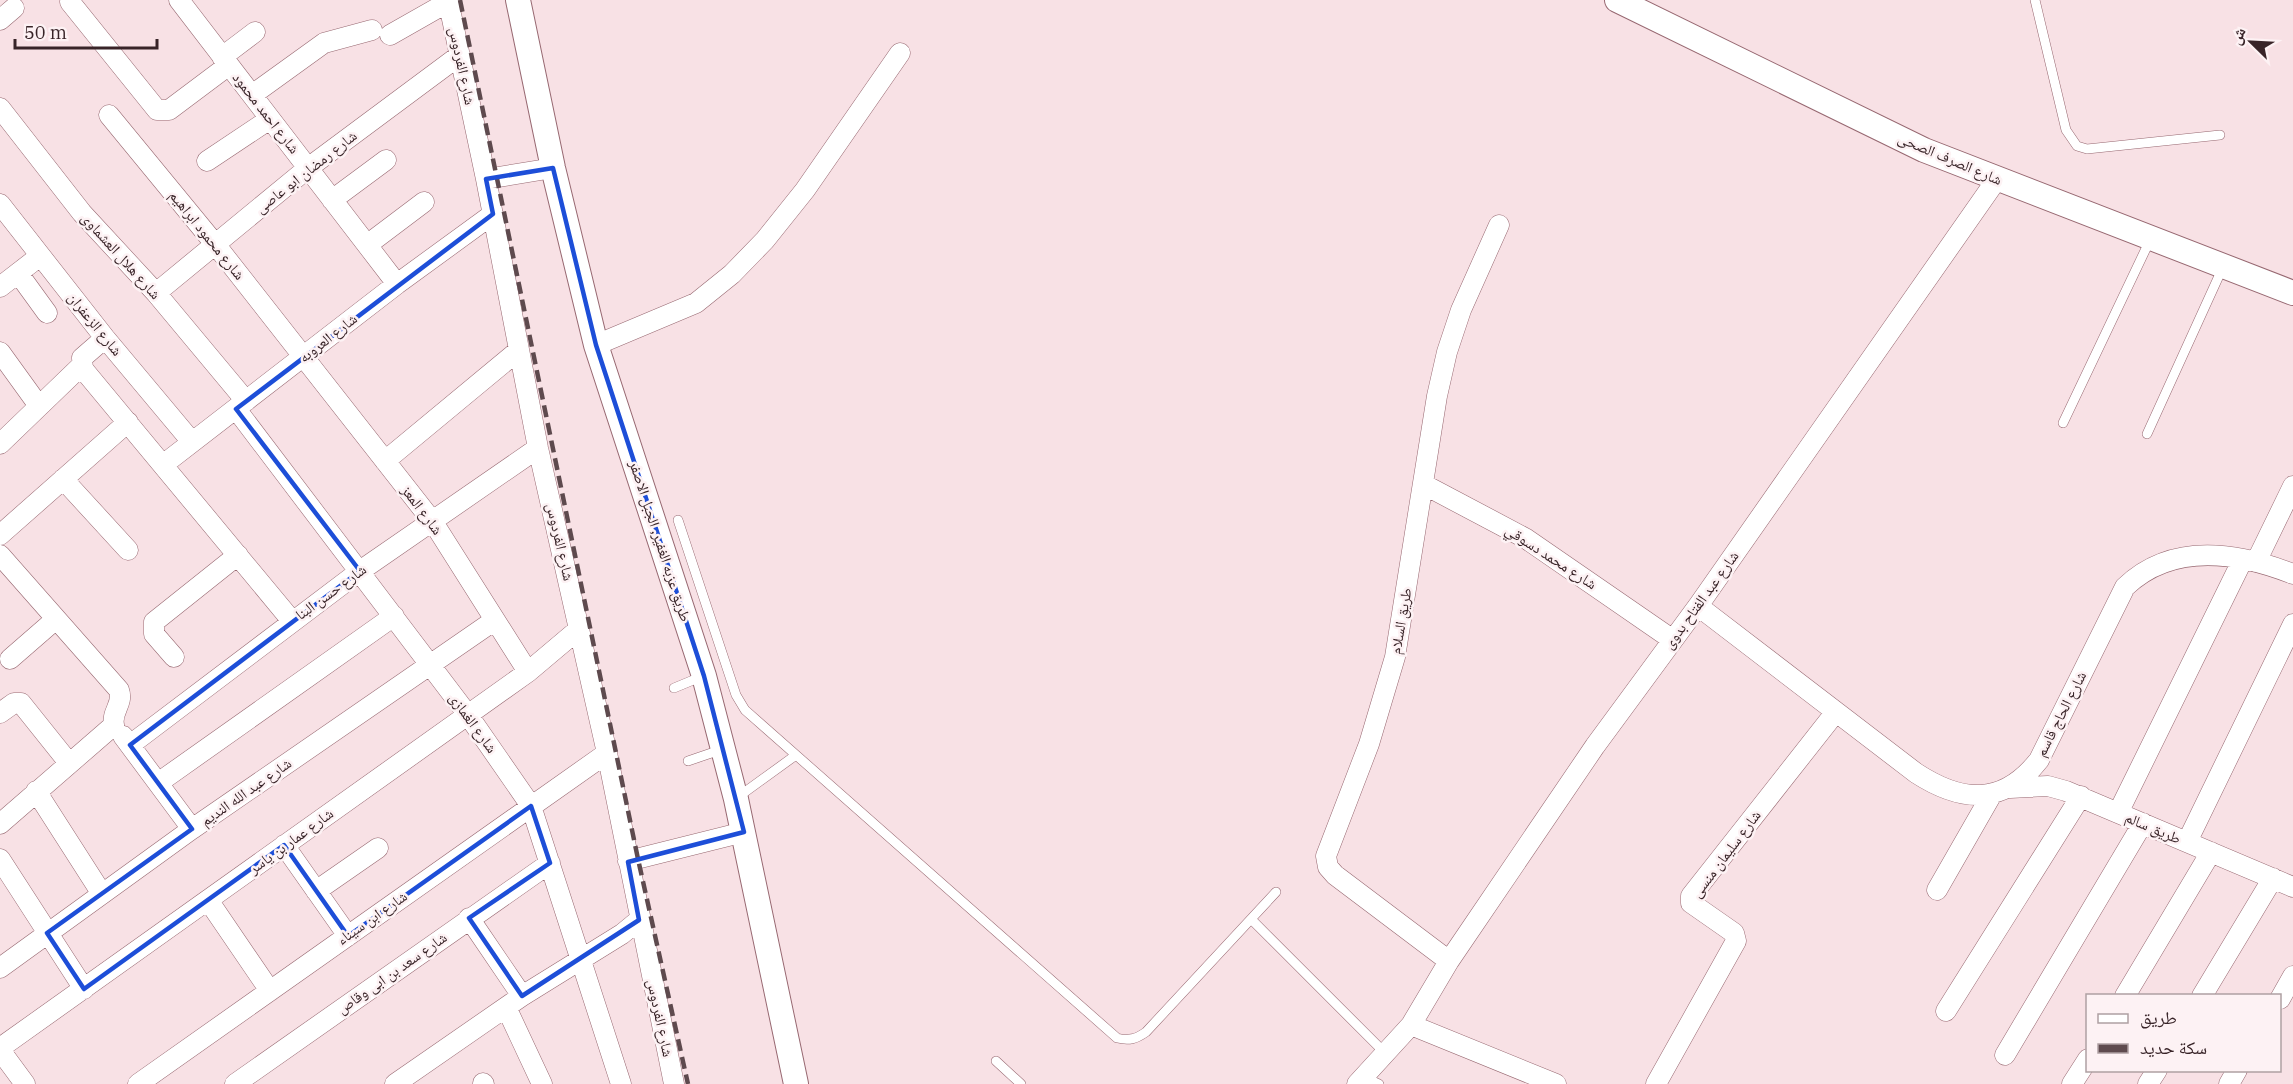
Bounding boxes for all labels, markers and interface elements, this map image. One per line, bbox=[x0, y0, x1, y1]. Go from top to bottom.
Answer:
scale bar bbox=[15, 12, 158, 50]
north arrow bbox=[2221, 12, 2281, 72]
text: 50 m bbox=[24, 21, 67, 44]
text: ش bbox=[2225, 24, 2250, 48]
street label: شارع الفردوس bbox=[444, 25, 480, 107]
street label: شارع احمد محمود bbox=[228, 68, 304, 158]
street label: شارع رمضان ابو عاصى bbox=[251, 126, 361, 218]
street label: شارع الصرف الصحى bbox=[1895, 128, 2005, 190]
street label: شارع محمود ابراهيم bbox=[165, 186, 249, 284]
street label: شارع هلال العشماوى bbox=[77, 208, 165, 304]
street label: شارع الزعفران bbox=[63, 288, 127, 360]
street label: شارع العروبه bbox=[295, 309, 361, 367]
street label: طريق عزبه الغفير, الجبل الاصفر bbox=[624, 457, 696, 624]
street label: شارع المعز bbox=[396, 480, 447, 539]
street label: شارع الفردوس bbox=[541, 501, 579, 583]
street label: شارع محمد دسوقي bbox=[1500, 520, 1601, 596]
street label: شارع عبد الفتاح بدوى bbox=[1659, 547, 1744, 653]
street label: شارع حسن البنا bbox=[292, 559, 371, 624]
street label: طريق السلام bbox=[1385, 586, 1417, 656]
street label: شارع الحاج قاسم bbox=[2031, 668, 2091, 760]
street label: شارع الغمازى bbox=[444, 689, 502, 757]
street label: شارع عبد الله النديم bbox=[197, 753, 295, 831]
street label: شارع عمار بن ياسر bbox=[244, 803, 337, 879]
street label: شارع سليمان منسى bbox=[1687, 806, 1766, 902]
street label: طريق سالم bbox=[2122, 807, 2184, 849]
street label: شارع ابن سيناء bbox=[333, 886, 411, 950]
street label: شارع سعد بن ابى وقاص bbox=[333, 927, 451, 1019]
street label: شارع الفردوس bbox=[642, 977, 678, 1059]
legend bbox=[2086, 994, 2281, 1072]
text: طريق bbox=[2140, 1006, 2177, 1029]
text: سكة حديد bbox=[2140, 1036, 2207, 1059]

